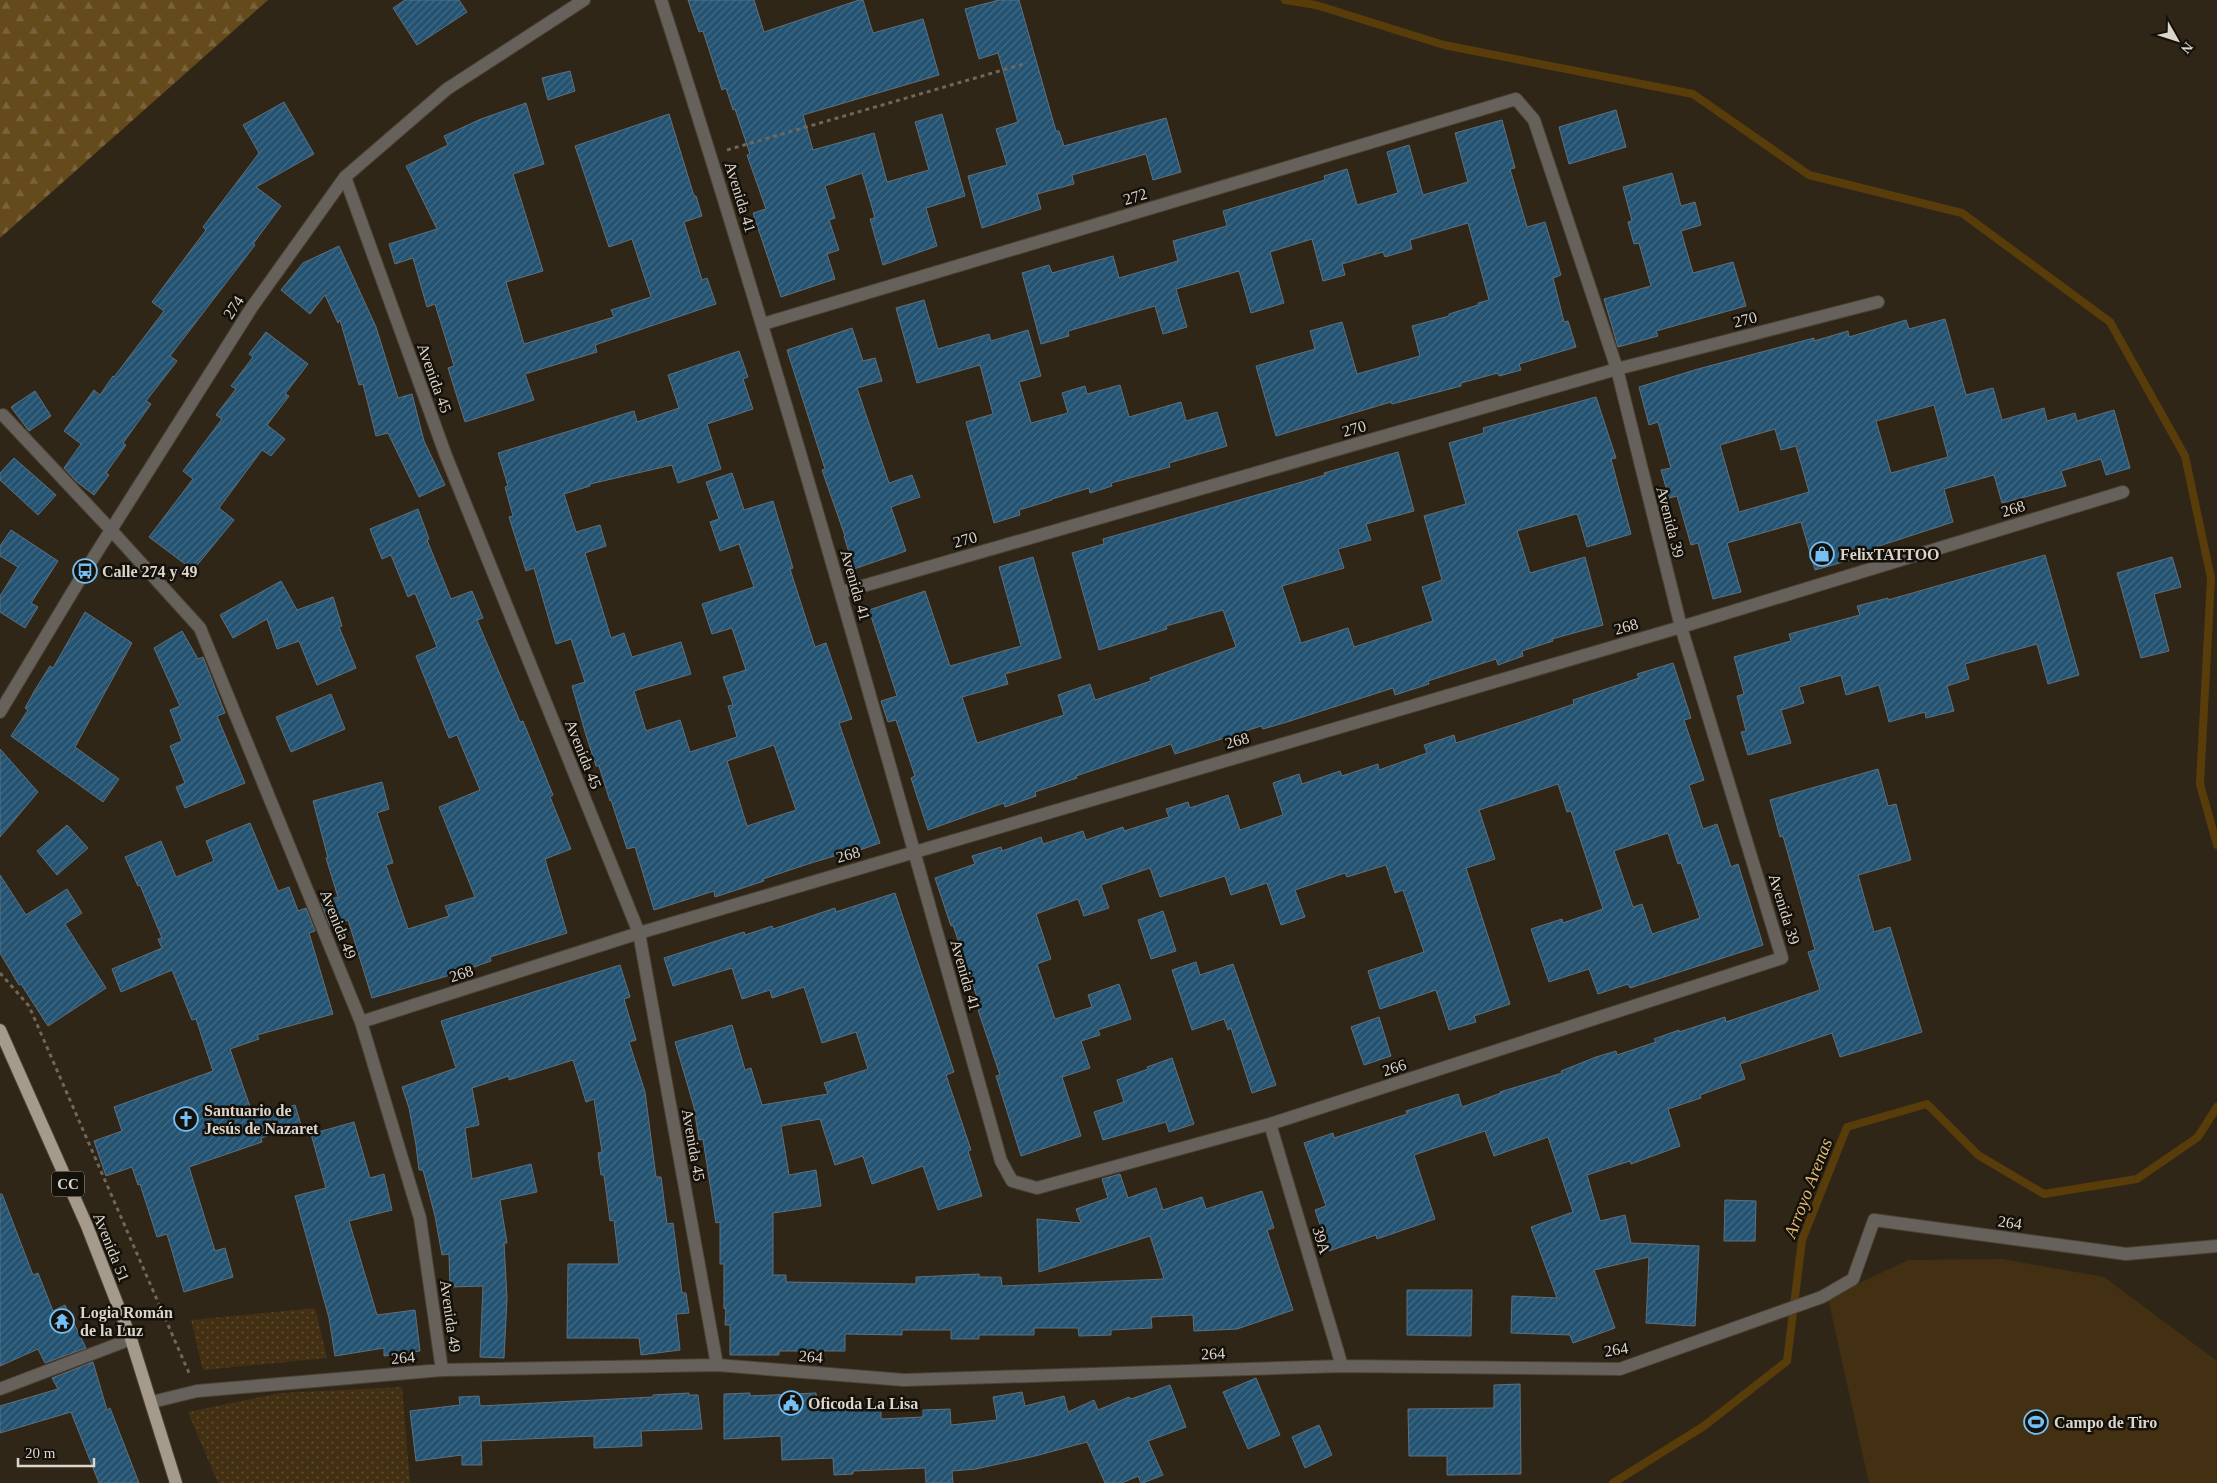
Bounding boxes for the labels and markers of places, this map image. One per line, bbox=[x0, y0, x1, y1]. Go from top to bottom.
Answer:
shop icon: FelixTATTOO bbox=[1809, 541, 1835, 567]
place label: FelixTATTOO bbox=[1840, 546, 1940, 563]
bus stop icon: Calle 274 y 49 bbox=[72, 558, 98, 584]
place label: Calle 274 y 49 bbox=[102, 563, 198, 581]
place label: Santuario de Jesús de Nazaret bbox=[204, 1102, 319, 1137]
church icon: Santuario de Jesús de Nazaret bbox=[173, 1106, 199, 1132]
place label: Logia Román de la Luz bbox=[80, 1304, 173, 1339]
temple icon: Logia Román de la Luz bbox=[49, 1308, 75, 1334]
public building icon: Oficoda La Lisa bbox=[778, 1390, 804, 1416]
place label: Oficoda La Lisa bbox=[808, 1395, 918, 1412]
sports icon: Campo de Tiro bbox=[2023, 1409, 2049, 1435]
place label: Campo de Tiro bbox=[2054, 1414, 2157, 1432]

